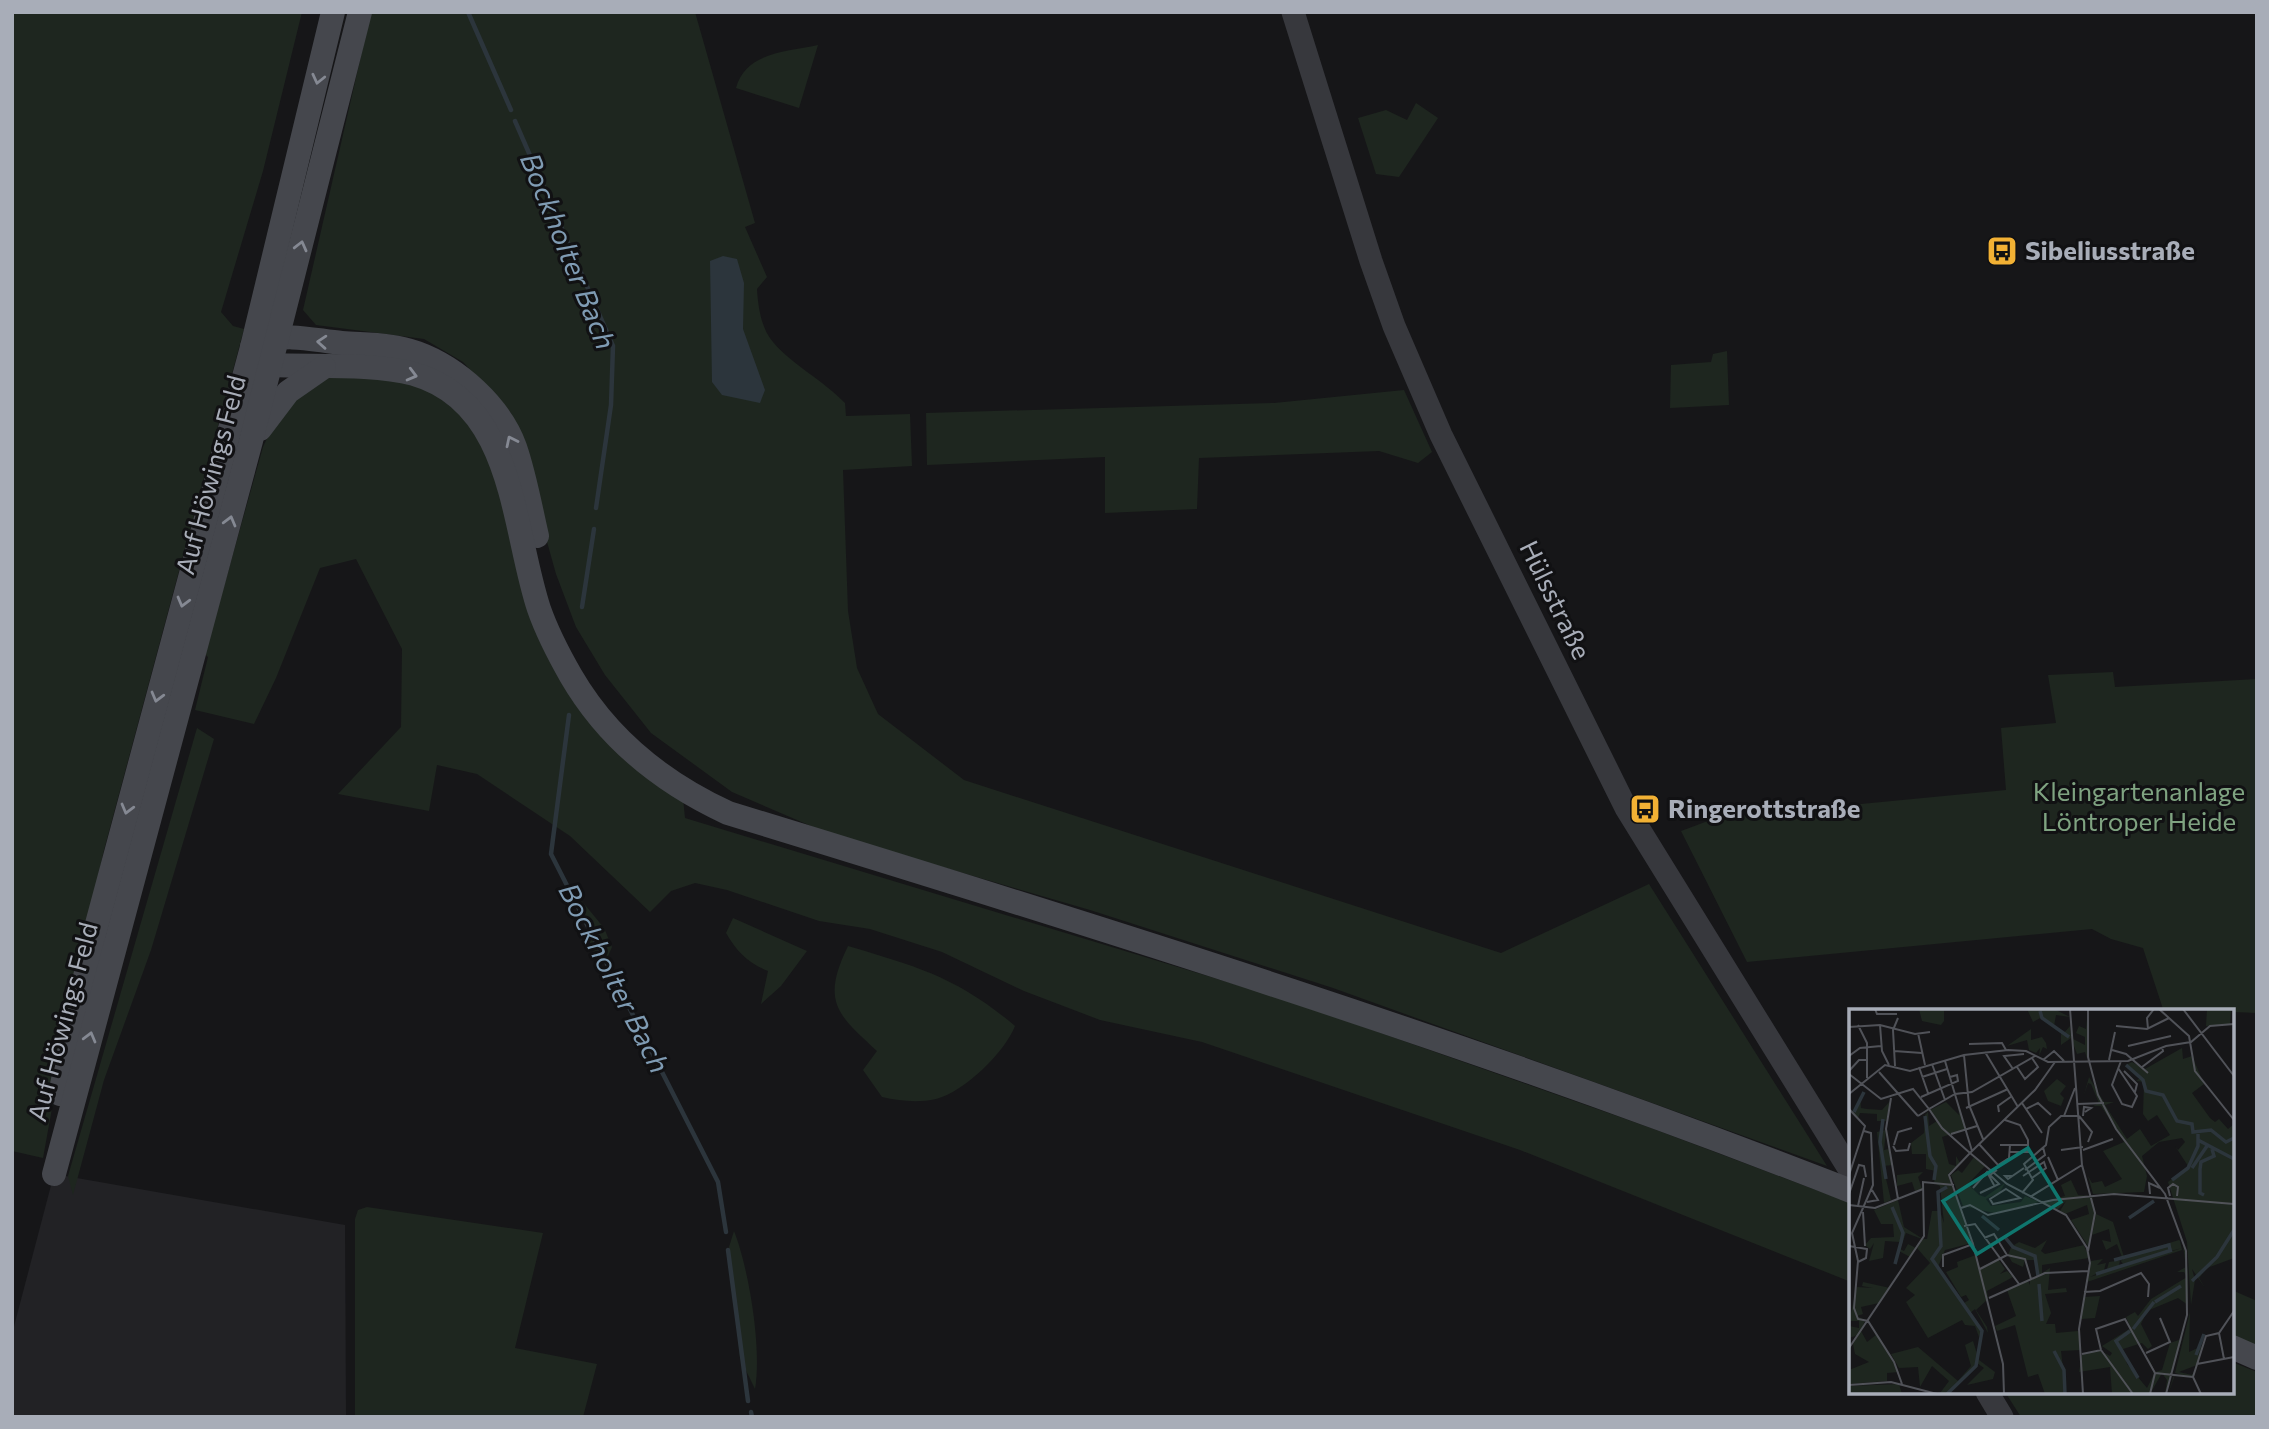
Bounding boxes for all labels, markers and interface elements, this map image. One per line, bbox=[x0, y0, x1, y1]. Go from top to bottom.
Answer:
one-way arrow bbox=[312, 73, 326, 85]
water label: Bockholter Bach bbox=[514, 147, 624, 354]
bus stop icon: Sibeliusstraße bbox=[1985, 234, 2019, 268]
place label: Sibeliusstraße bbox=[2025, 234, 2195, 265]
one-way arrow bbox=[293, 240, 307, 252]
one-way arrow bbox=[316, 334, 327, 349]
one-way arrow bbox=[406, 367, 418, 382]
street label: Auf Höwings Feld bbox=[168, 372, 251, 578]
one-way arrow bbox=[505, 436, 519, 448]
one-way arrow bbox=[222, 515, 236, 527]
street label: Hülsstraße bbox=[1514, 535, 1598, 664]
one-way arrow bbox=[177, 596, 191, 608]
one-way arrow bbox=[151, 691, 165, 703]
park label: Kleingartenanlage Löntroper Heide bbox=[2033, 775, 2245, 836]
bus stop icon: Ringerottstraße bbox=[1628, 792, 1662, 826]
place label: Ringerottstraße bbox=[1668, 792, 1860, 823]
one-way arrow bbox=[121, 803, 135, 815]
water label: Bockholter Bach bbox=[552, 877, 677, 1078]
street label: Auf Höwings Feld bbox=[20, 919, 103, 1125]
inset map bbox=[1849, 1009, 2234, 1394]
one-way arrow bbox=[82, 1032, 96, 1044]

